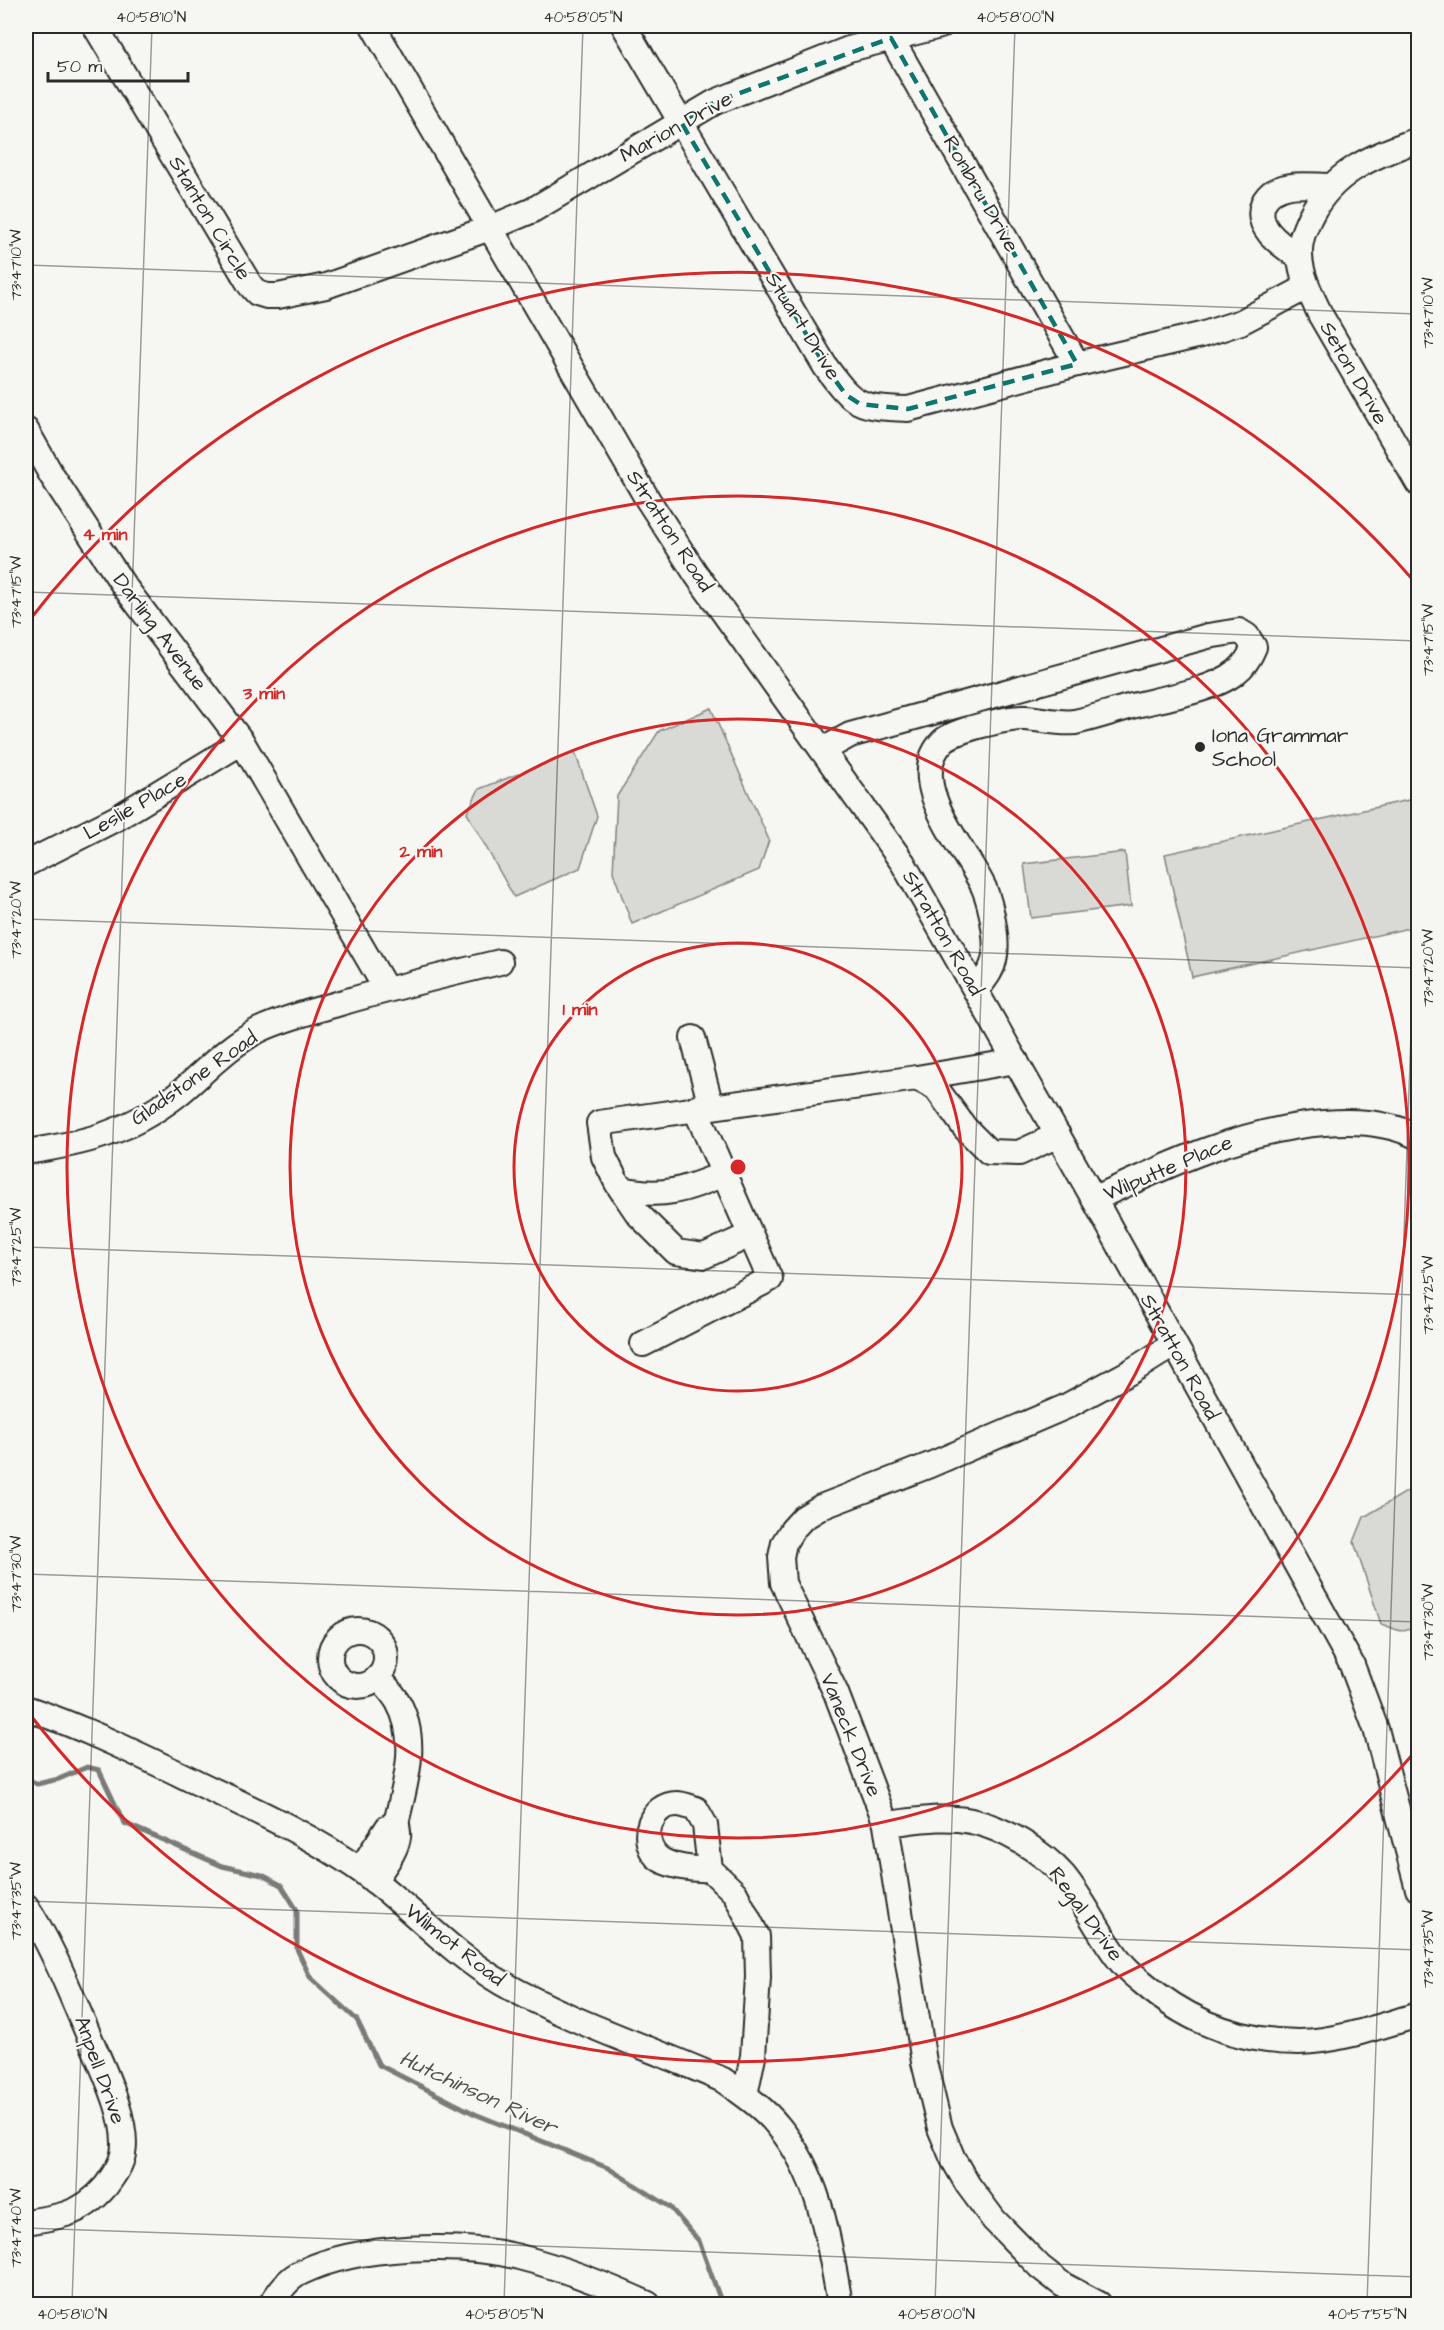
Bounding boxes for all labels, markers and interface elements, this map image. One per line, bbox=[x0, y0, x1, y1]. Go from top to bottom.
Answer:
text: 40°58'10"N bbox=[116, 7, 186, 28]
text: 40°58'05"N bbox=[544, 7, 622, 28]
text: 40°58'00"N bbox=[976, 7, 1054, 28]
scale bar bbox=[48, 45, 188, 83]
text: 50 m bbox=[57, 54, 102, 79]
street label: Marion Drive bbox=[615, 84, 737, 170]
street label: Ronbru Drive bbox=[936, 130, 1026, 258]
street label: Stanton Circle bbox=[162, 151, 258, 285]
text: 73°47'10"W bbox=[6, 229, 27, 301]
street label: Stuart Drive bbox=[758, 266, 848, 386]
text: 73°47'10"W bbox=[1418, 277, 1439, 349]
street label: Seton Drive bbox=[1313, 316, 1395, 430]
street label: Stratton Road bbox=[620, 464, 720, 598]
text: 4 min bbox=[82, 522, 128, 547]
text: 73°47'15"W bbox=[6, 556, 27, 628]
street label: Darling Avenue bbox=[105, 567, 214, 698]
text: 73°47'15"W bbox=[1418, 604, 1439, 676]
text: 3 min bbox=[242, 681, 285, 706]
place label: Iona Grammar School bbox=[1212, 721, 1349, 774]
marker: Iona Grammar School bbox=[1193, 740, 1207, 754]
street label: Leslie Place bbox=[78, 765, 192, 847]
text: 2 min bbox=[398, 839, 443, 864]
street label: Stratton Road bbox=[895, 865, 991, 1001]
text: 73°47'20"W bbox=[6, 881, 27, 959]
text: 73°47'20"W bbox=[1418, 929, 1439, 1007]
text: 1 min bbox=[562, 997, 598, 1022]
street label: Gladstone Road bbox=[125, 1023, 263, 1133]
street label: Wilputte Place bbox=[1099, 1128, 1237, 1209]
centre of rings bbox=[728, 1157, 748, 1177]
text: 73°47'25"W bbox=[6, 1208, 27, 1286]
text: 73°47'25"W bbox=[1418, 1256, 1439, 1334]
street label: Stratton Road bbox=[1133, 1289, 1227, 1426]
text: 73°47'30"W bbox=[6, 1536, 27, 1612]
text: 73°47'30"W bbox=[1418, 1584, 1439, 1660]
street label: Vaneck Drive bbox=[813, 1669, 889, 1801]
street label: Regal Drive bbox=[1040, 1861, 1130, 1968]
text: 73°47'35"W bbox=[6, 1862, 27, 1940]
street label: Wilmot Road bbox=[399, 1897, 511, 1993]
text: 73°47'35"W bbox=[1418, 1910, 1439, 1988]
street label: Anpell Drive bbox=[66, 2012, 133, 2128]
water label: Hutchinson River bbox=[394, 2043, 564, 2144]
text: 73°47'40"W bbox=[6, 2188, 27, 2268]
text: 40°58'10"N bbox=[37, 2304, 107, 2325]
text: 40°58'05"N bbox=[465, 2304, 543, 2325]
text: 40°58'00"N bbox=[897, 2304, 975, 2325]
text: 40°57'55"N bbox=[1327, 2304, 1407, 2325]

